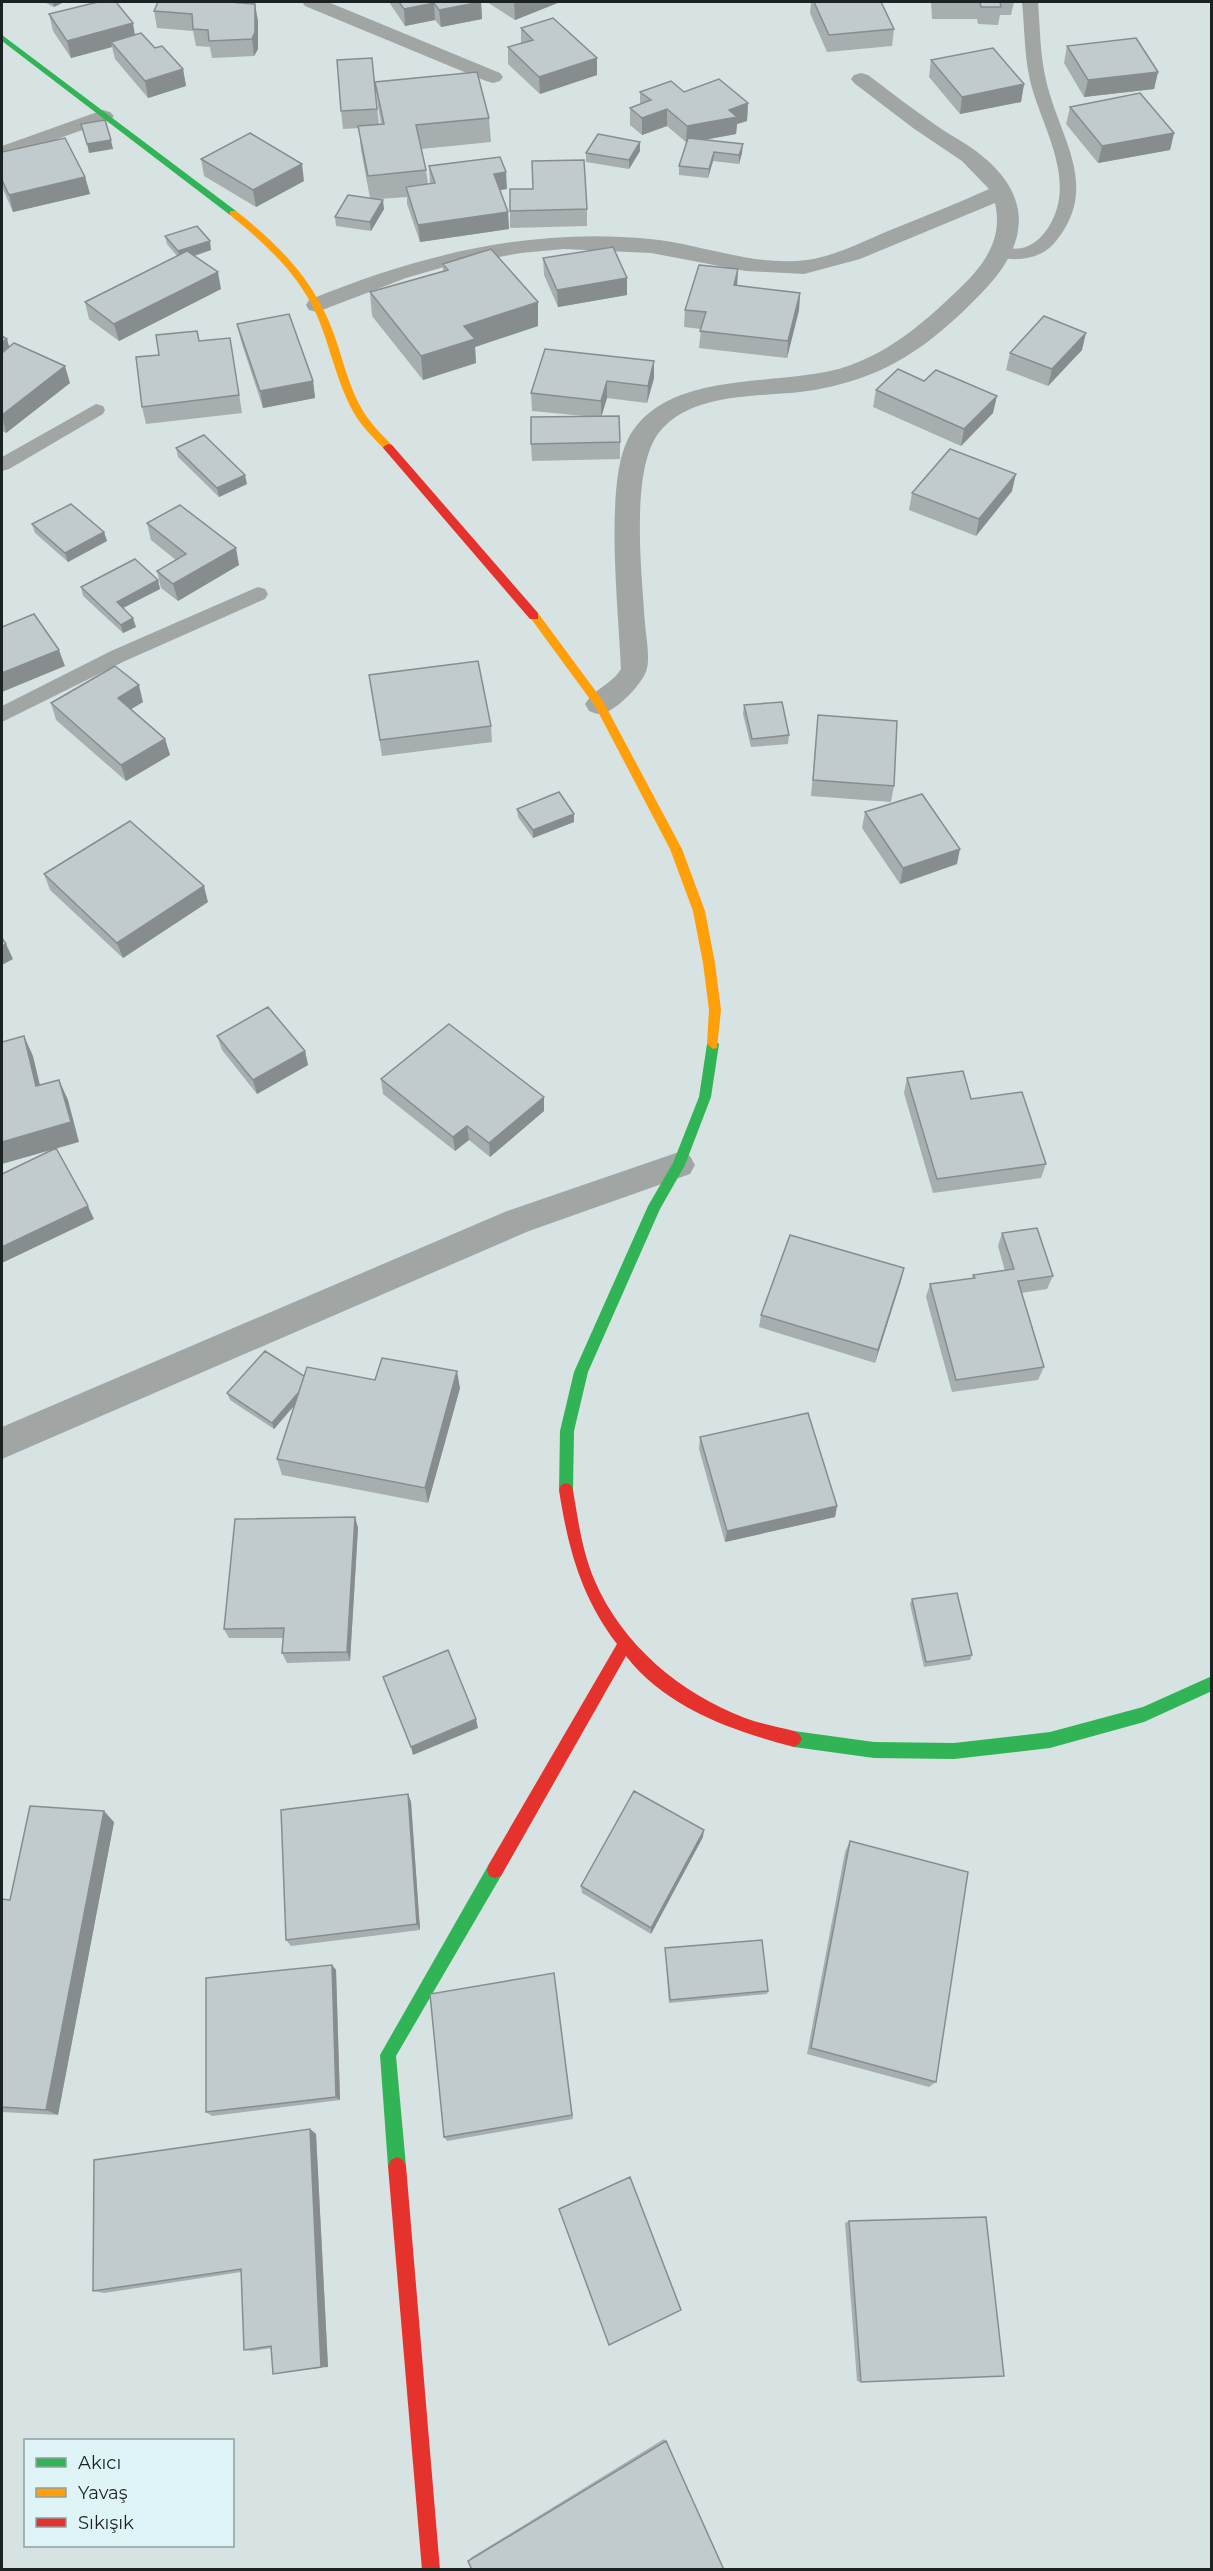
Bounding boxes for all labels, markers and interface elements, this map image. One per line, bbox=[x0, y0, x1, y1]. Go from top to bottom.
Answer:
legend bbox=[24, 2439, 234, 2547]
text: Akıcı bbox=[78, 2452, 121, 2474]
text: Yavaş bbox=[78, 2482, 128, 2504]
text: Sıkışık bbox=[78, 2512, 134, 2534]

